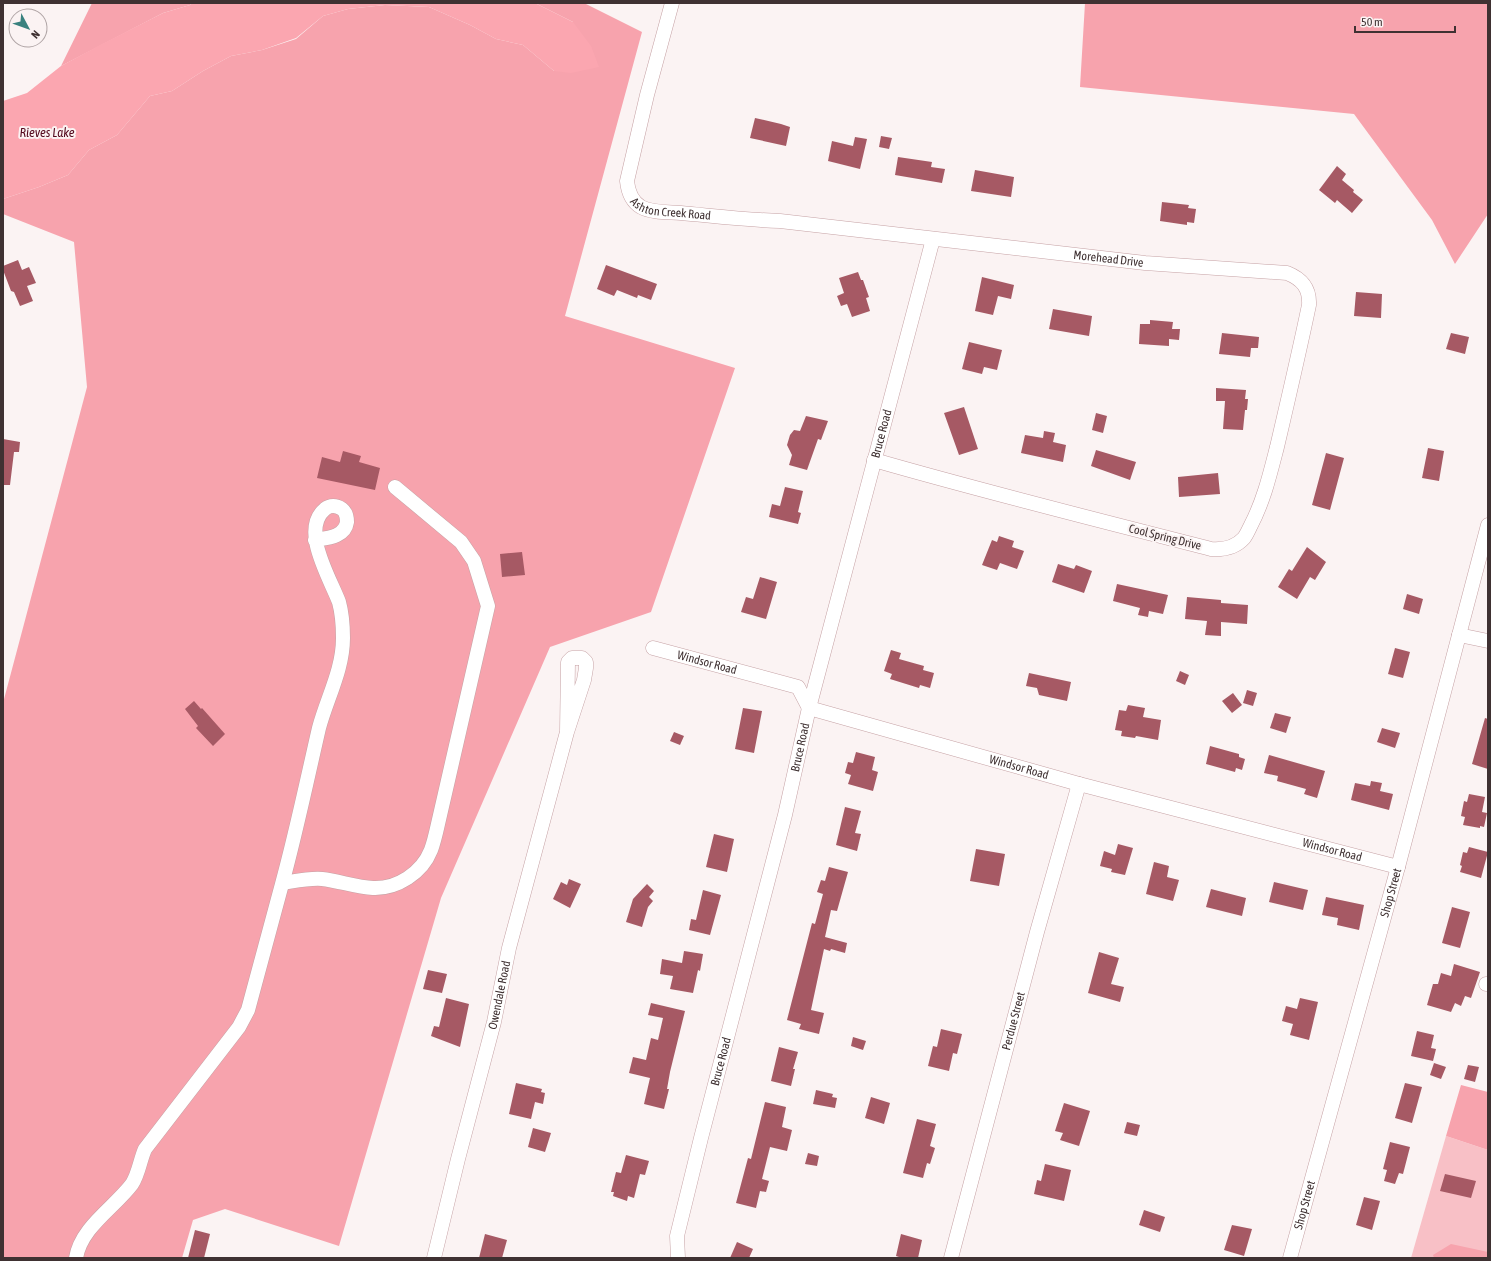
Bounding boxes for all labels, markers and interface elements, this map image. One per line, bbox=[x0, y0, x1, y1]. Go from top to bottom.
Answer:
north arrow bbox=[8, 8, 48, 48]
scale bar bbox=[1355, 8, 1455, 34]
text: 50 m bbox=[1361, 15, 1383, 29]
text: N bbox=[29, 28, 42, 41]
water label: Rieves Lake bbox=[19, 125, 75, 140]
street label: Ashton Creek Road bbox=[627, 195, 712, 223]
street label: Morehead Drive bbox=[1073, 248, 1144, 270]
street label: Bruce Road bbox=[868, 408, 895, 459]
street label: Cool Spring Drive bbox=[1127, 521, 1203, 553]
street label: Windsor Road bbox=[676, 648, 738, 677]
street label: Bruce Road bbox=[788, 722, 812, 773]
street label: Windsor Road bbox=[988, 752, 1050, 782]
street label: Windsor Road bbox=[1301, 835, 1364, 864]
street label: Shop Street bbox=[1377, 866, 1404, 919]
street label: Owendale Road bbox=[485, 959, 513, 1031]
street label: Perdue Street bbox=[999, 990, 1028, 1052]
street label: Bruce Road bbox=[708, 1036, 734, 1087]
street label: Shop Street bbox=[1291, 1178, 1318, 1231]

